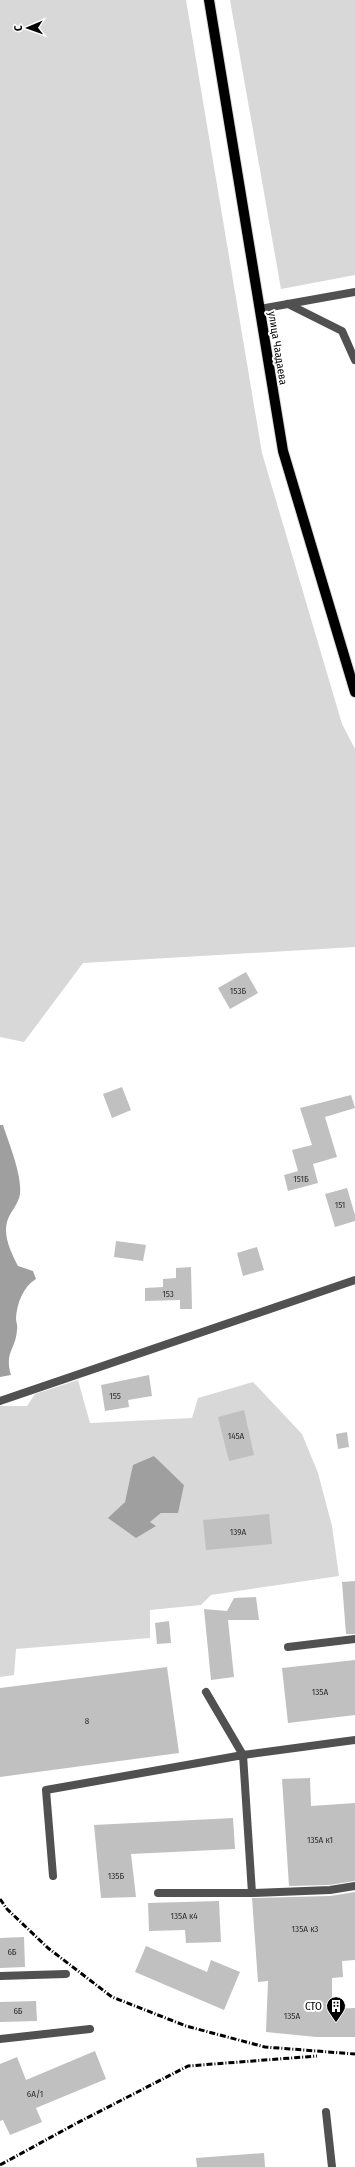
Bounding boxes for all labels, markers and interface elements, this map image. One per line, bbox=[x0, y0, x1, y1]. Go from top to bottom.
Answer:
north arrow bbox=[8, 8, 48, 48]
text: С bbox=[12, 25, 25, 31]
street label: улица Чаадаева bbox=[265, 310, 290, 386]
house number: 153Б bbox=[230, 986, 246, 996]
house number: 151Б bbox=[293, 1174, 309, 1184]
house number: 151 bbox=[335, 1200, 345, 1210]
house number: 153 bbox=[162, 1289, 174, 1299]
house number: 155 bbox=[109, 1391, 121, 1401]
house number: 145А bbox=[228, 1431, 245, 1441]
house number: 139А bbox=[230, 1527, 247, 1537]
house number: 135А bbox=[312, 1687, 328, 1697]
house number: 8 bbox=[85, 1716, 90, 1726]
house number: 135А к1 bbox=[307, 1835, 333, 1845]
house number: 135Б bbox=[108, 1871, 124, 1881]
house number: 135А к4 bbox=[171, 1911, 198, 1921]
house number: 135А к3 bbox=[292, 1924, 318, 1934]
house number: 6Б bbox=[7, 1947, 17, 1957]
building icon: СТО bbox=[325, 1995, 347, 2023]
place label: СТО bbox=[305, 2000, 322, 2013]
house number: 6Б bbox=[13, 2006, 23, 2016]
house number: 135А bbox=[284, 2011, 300, 2021]
house number: 6А/1 bbox=[27, 2089, 43, 2099]

